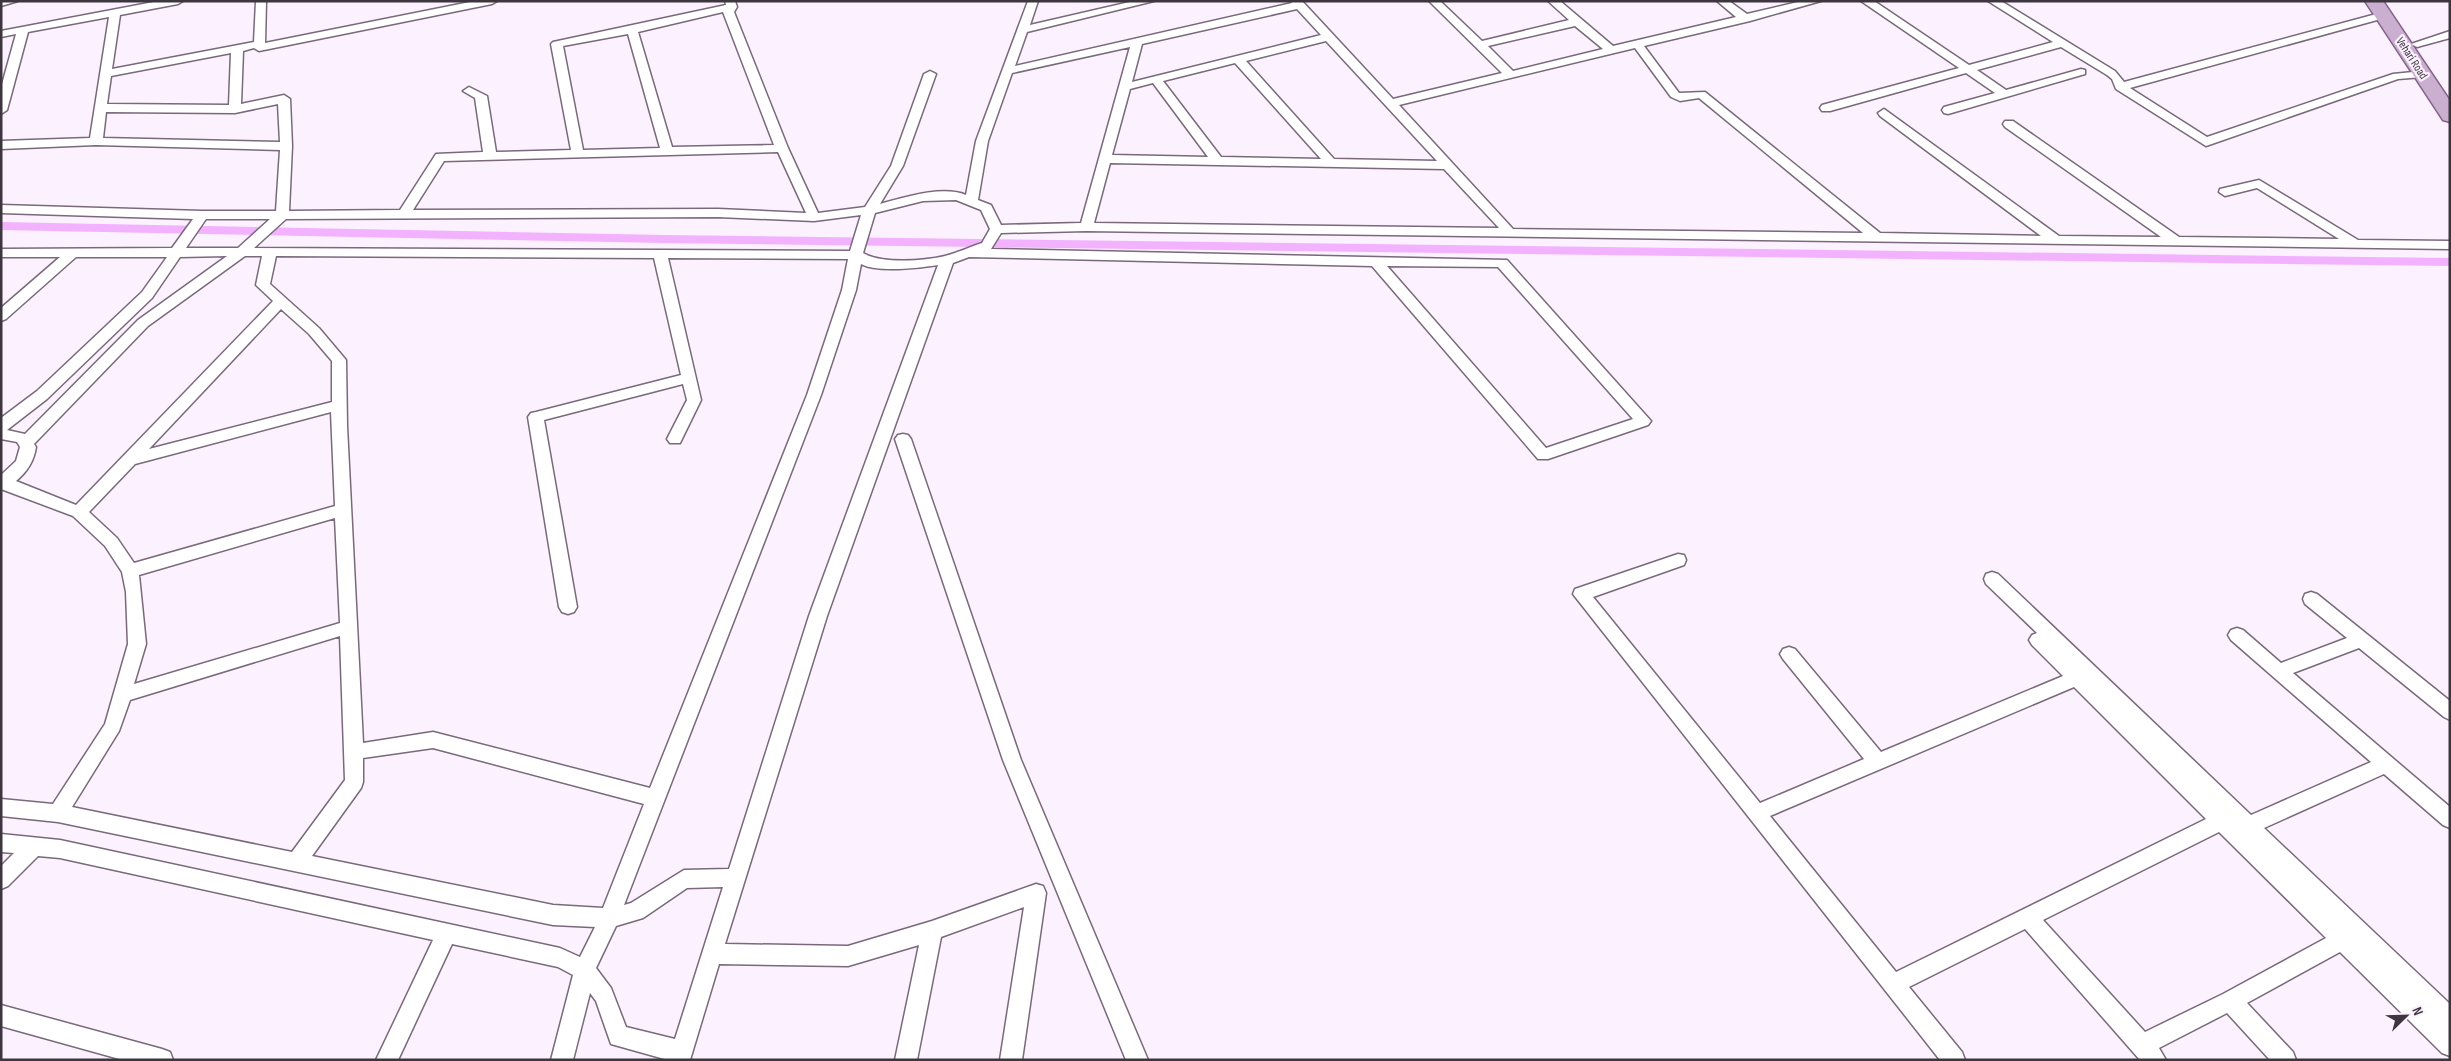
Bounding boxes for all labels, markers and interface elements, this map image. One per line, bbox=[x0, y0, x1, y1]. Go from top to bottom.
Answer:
street label: Vehari Road bbox=[2392, 34, 2431, 82]
north arrow bbox=[2381, 991, 2431, 1041]
text: N bbox=[2408, 1004, 2427, 1018]

